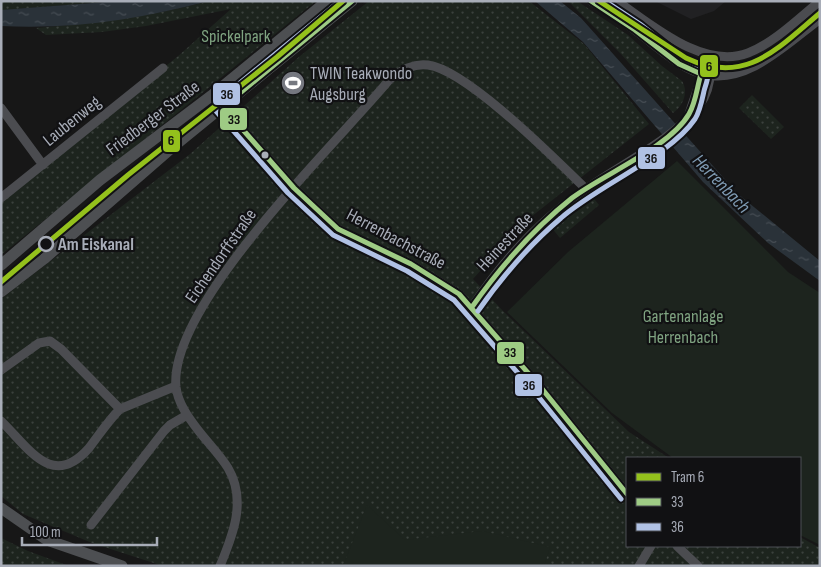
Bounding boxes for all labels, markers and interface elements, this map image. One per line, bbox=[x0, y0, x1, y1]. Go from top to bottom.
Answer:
park label: Spickelpark bbox=[201, 26, 271, 47]
line badge: 6 bbox=[699, 54, 719, 78]
text: 6 bbox=[706, 58, 713, 75]
place label: TWIN Teakwondo Augsburg bbox=[309, 63, 412, 105]
sports icon: TWIN Teakwondo Augsburg bbox=[280, 70, 306, 96]
street label: Friedberger Straße bbox=[102, 76, 204, 160]
line badge: 36 bbox=[212, 82, 241, 106]
text: 36 bbox=[221, 86, 234, 103]
street label: Laubenweg bbox=[39, 91, 105, 151]
line badge: 33 bbox=[219, 107, 248, 131]
text: 33 bbox=[228, 111, 240, 128]
line badge: 6 bbox=[162, 129, 181, 153]
text: 6 bbox=[168, 132, 175, 149]
line badge: 36 bbox=[637, 146, 666, 170]
unlabelled marker bbox=[260, 150, 270, 160]
text: 36 bbox=[645, 150, 658, 167]
water label: Herrenbach bbox=[687, 150, 755, 218]
street label: Herrenbachstraße bbox=[343, 204, 449, 274]
street label: Eichendorffstraße bbox=[181, 205, 261, 307]
street label: Heinestraße bbox=[472, 208, 538, 276]
place label: Am Eiskanal bbox=[57, 234, 134, 255]
marker: Am Eiskanal bbox=[38, 236, 54, 252]
park label: Gartenanlage Herrenbach bbox=[643, 306, 723, 348]
line badge: 33 bbox=[496, 341, 525, 365]
text: 33 bbox=[504, 344, 516, 361]
line badge: 36 bbox=[514, 373, 543, 397]
text: 36 bbox=[523, 377, 536, 394]
legend bbox=[626, 457, 801, 547]
text: Tram 6 bbox=[671, 468, 704, 487]
text: 33 bbox=[671, 493, 684, 512]
scale bar bbox=[22, 514, 158, 546]
text: 36 bbox=[671, 518, 684, 537]
text: 100 m bbox=[30, 523, 61, 542]

